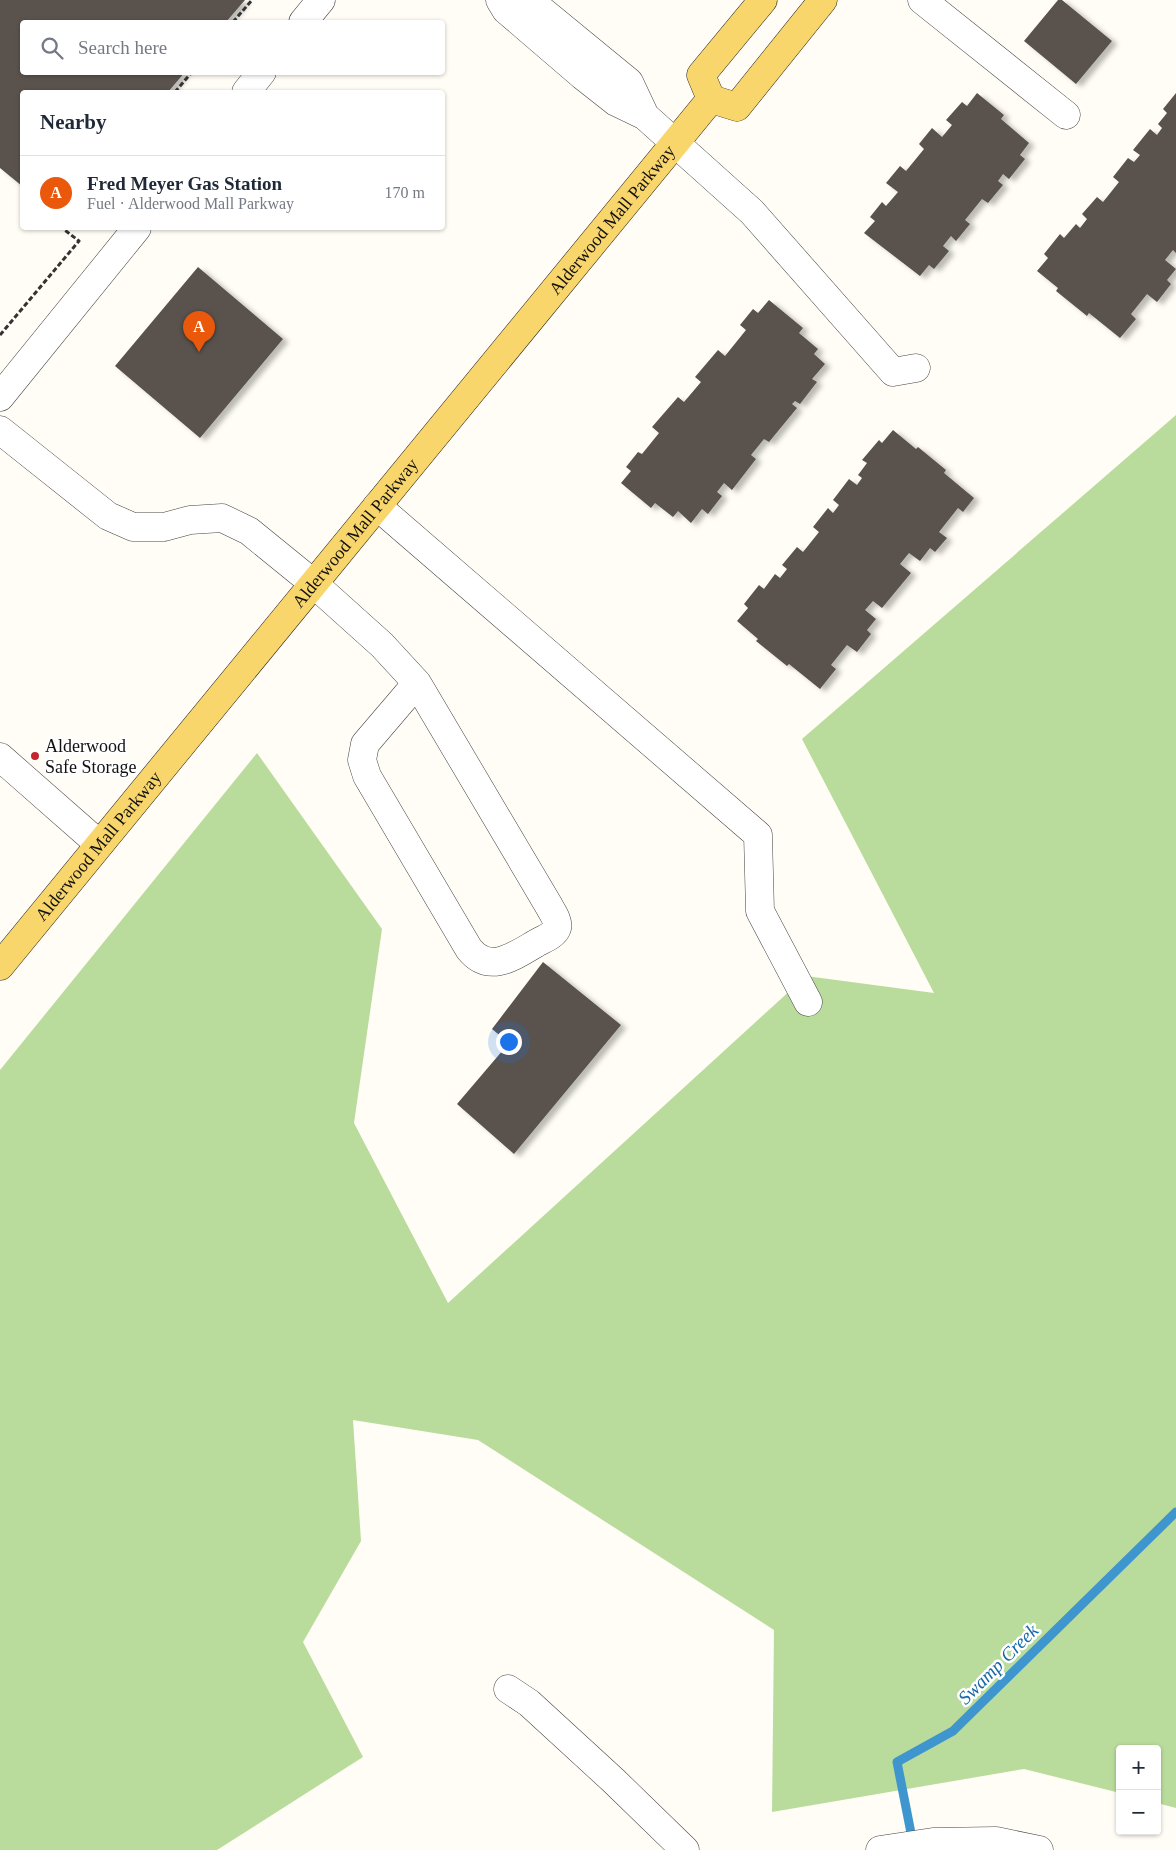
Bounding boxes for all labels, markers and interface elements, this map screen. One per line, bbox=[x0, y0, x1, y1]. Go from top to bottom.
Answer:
search box bbox=[20, 20, 445, 75]
icon: search bbox=[38, 34, 66, 62]
text: Search here bbox=[78, 37, 167, 58]
text: Nearby bbox=[40, 110, 107, 134]
street label: Alderwood Mall Parkway bbox=[545, 141, 679, 298]
text: Fred Meyer Gas Station bbox=[87, 173, 282, 194]
text: A bbox=[50, 184, 62, 201]
text: 170 m bbox=[385, 184, 425, 201]
text: Fuel · Alderwood Mall Parkway bbox=[87, 195, 294, 212]
pin: A bbox=[183, 311, 215, 352]
street label: Alderwood Mall Parkway bbox=[288, 454, 422, 612]
place label: Alderwood Safe Storage bbox=[45, 736, 136, 777]
marker: Alderwood Safe Storage bbox=[29, 750, 41, 762]
street label: Alderwood Mall Parkway bbox=[31, 767, 165, 925]
your location bbox=[496, 1029, 522, 1055]
water label: Swamp Creek bbox=[954, 1619, 1043, 1708]
map controls bbox=[1116, 1745, 1161, 1835]
button: + bbox=[1116, 1745, 1161, 1790]
button: − bbox=[1116, 1790, 1161, 1835]

